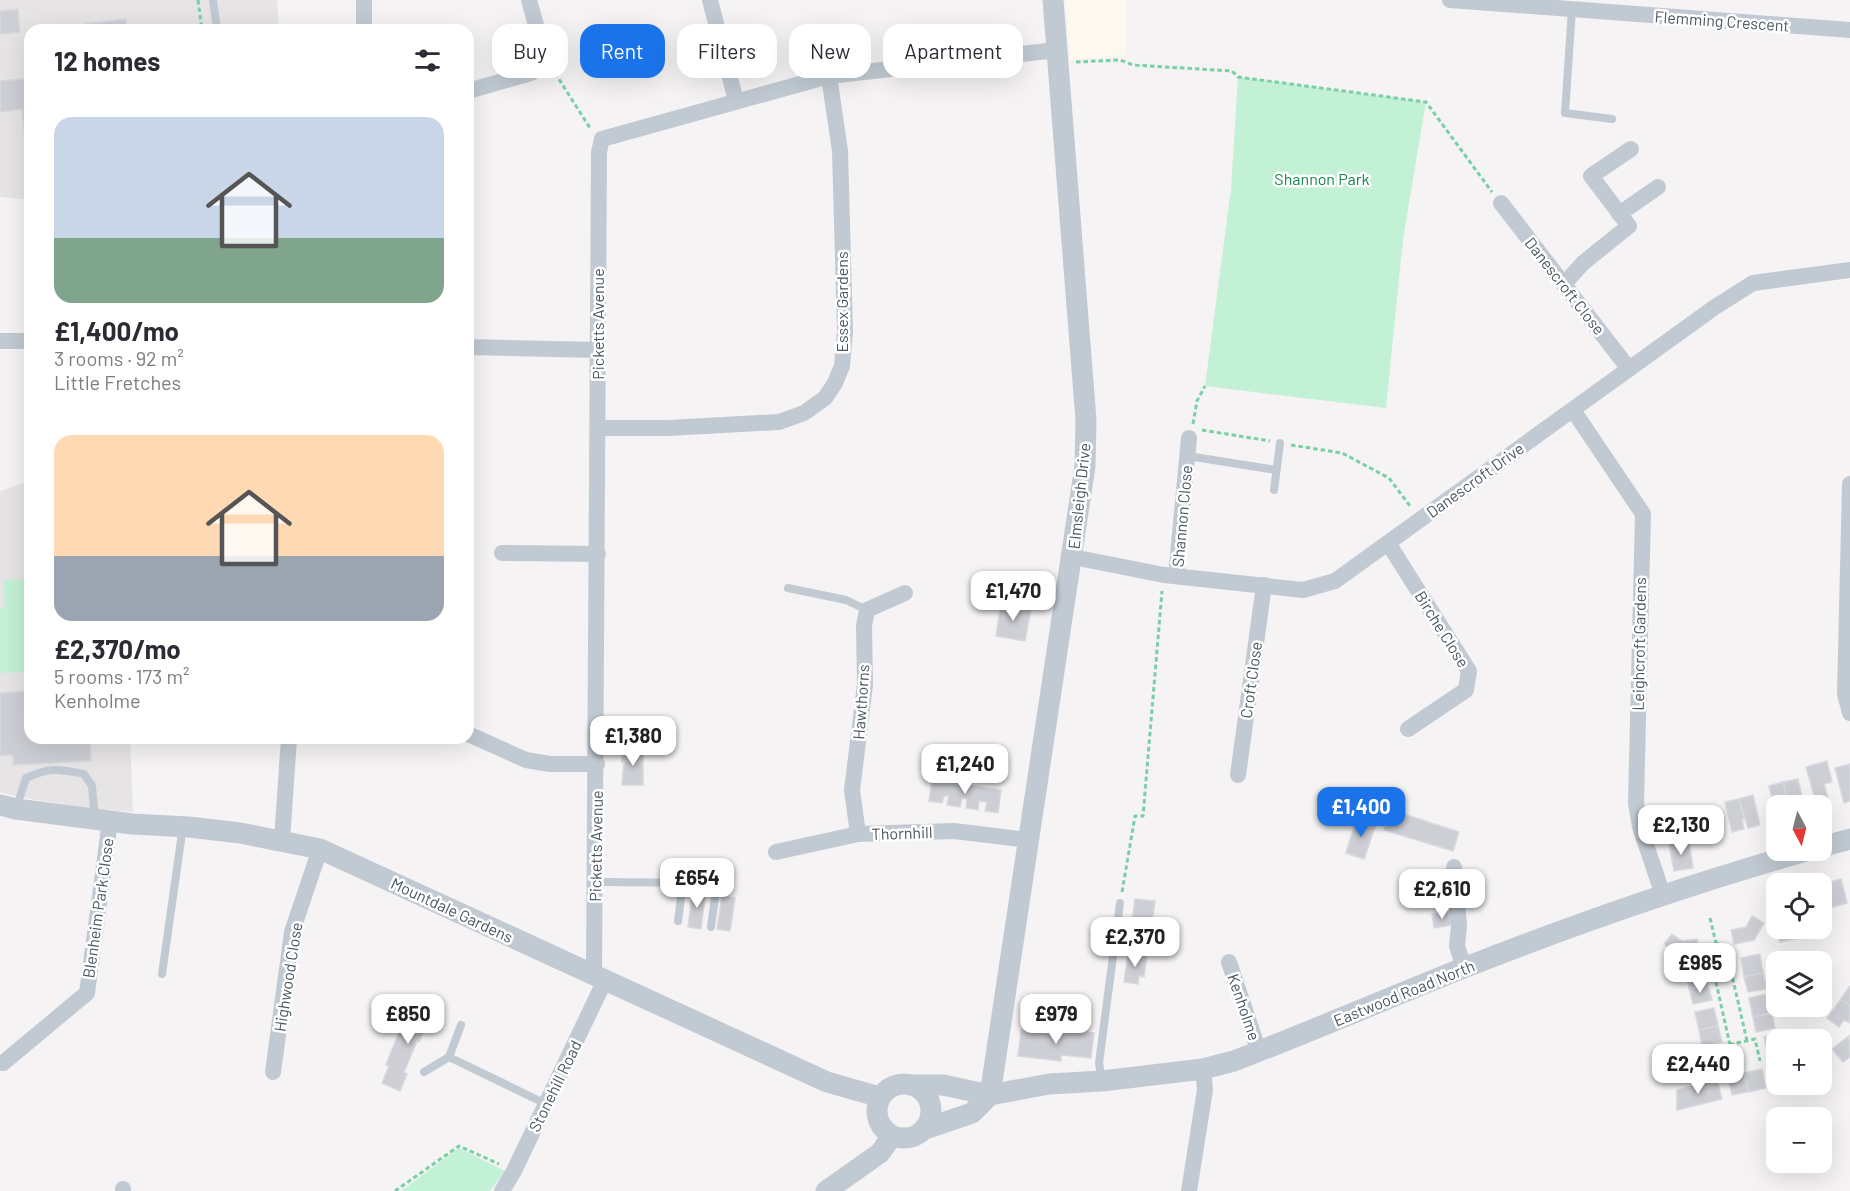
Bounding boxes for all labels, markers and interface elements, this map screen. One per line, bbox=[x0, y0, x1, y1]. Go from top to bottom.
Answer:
street label: Flemming Crescent bbox=[1654, 6, 1790, 35]
chip: Buy bbox=[492, 24, 568, 78]
chip: Rent bbox=[580, 24, 665, 78]
chip: Filters bbox=[677, 24, 777, 78]
chip: New bbox=[789, 24, 871, 78]
chip: Apartment bbox=[883, 24, 1023, 78]
icon: filters bbox=[411, 44, 444, 77]
text: 12 homes bbox=[54, 45, 160, 76]
icon: home bbox=[195, 156, 303, 264]
park label: Shannon Park bbox=[1274, 169, 1370, 188]
street label: Danescroft Close bbox=[1521, 233, 1609, 338]
street label: Essex Gardens bbox=[832, 251, 851, 353]
street label: Picketts Avenue bbox=[588, 268, 607, 380]
text: £1,400/mo bbox=[54, 315, 179, 346]
text: 3 rooms · 92 m² bbox=[54, 346, 184, 370]
text: Little Fretches bbox=[54, 370, 181, 394]
street label: Danescroft Drive bbox=[1422, 438, 1527, 521]
street label: Elmsleigh Drive bbox=[1063, 442, 1094, 550]
street label: Shannon Close bbox=[1168, 464, 1195, 568]
icon: home bbox=[195, 474, 303, 582]
pin: £1,470 bbox=[964, 571, 1062, 622]
street label: Leighcroft Gardens bbox=[1628, 577, 1649, 711]
text: £1,470 bbox=[985, 578, 1041, 602]
street label: Birche Close bbox=[1411, 587, 1473, 671]
text: £2,370/mo bbox=[54, 633, 181, 664]
street label: Croft Close bbox=[1236, 640, 1265, 719]
text: 5 rooms · 173 m² bbox=[54, 664, 189, 688]
street label: Hawthorns bbox=[848, 664, 873, 740]
text: Kenholme bbox=[54, 688, 141, 712]
pin: £1,380 bbox=[584, 716, 682, 767]
text: £1,380 bbox=[604, 723, 662, 747]
pin: £1,240 bbox=[916, 744, 1014, 795]
text: £1,240 bbox=[935, 751, 995, 775]
pin: £1,400 bbox=[1312, 787, 1410, 838]
street label: Picketts Avenue bbox=[585, 790, 606, 902]
text: £1,400 bbox=[1331, 794, 1391, 818]
north arrow bbox=[1766, 795, 1832, 861]
map controls bbox=[1766, 795, 1832, 1173]
pin: £2,130 bbox=[1632, 805, 1730, 856]
text: £2,130 bbox=[1652, 812, 1710, 836]
street label: Thornhill bbox=[871, 822, 933, 843]
street label: Blenheim Park Close bbox=[78, 837, 117, 979]
pin: £654 bbox=[661, 858, 733, 909]
text: £654 bbox=[674, 865, 720, 889]
pin: £2,610 bbox=[1393, 869, 1491, 920]
street label: Mountdale Gardens bbox=[388, 873, 516, 946]
button: locate bbox=[1766, 873, 1832, 939]
text: £2,610 bbox=[1413, 876, 1471, 900]
pin: £2,370 bbox=[1086, 917, 1184, 968]
street label: Highwood Close bbox=[269, 921, 306, 1033]
text: £2,370 bbox=[1105, 924, 1165, 948]
pin: £985 bbox=[1664, 943, 1736, 994]
text: £985 bbox=[1678, 950, 1722, 974]
button: layers bbox=[1766, 951, 1832, 1017]
street label: Eastwood Road North bbox=[1330, 956, 1477, 1030]
street label: Kenholme bbox=[1224, 971, 1265, 1043]
pin: £850 bbox=[372, 994, 444, 1045]
pin: £979 bbox=[1020, 994, 1092, 1045]
text: £850 bbox=[385, 1001, 431, 1025]
text: £979 bbox=[1034, 1001, 1078, 1025]
button: + bbox=[1766, 1029, 1832, 1095]
street label: Stonehill Road bbox=[524, 1037, 585, 1135]
pin: £2,440 bbox=[1649, 1044, 1747, 1095]
text: £2,440 bbox=[1666, 1051, 1730, 1075]
button: − bbox=[1766, 1107, 1832, 1173]

